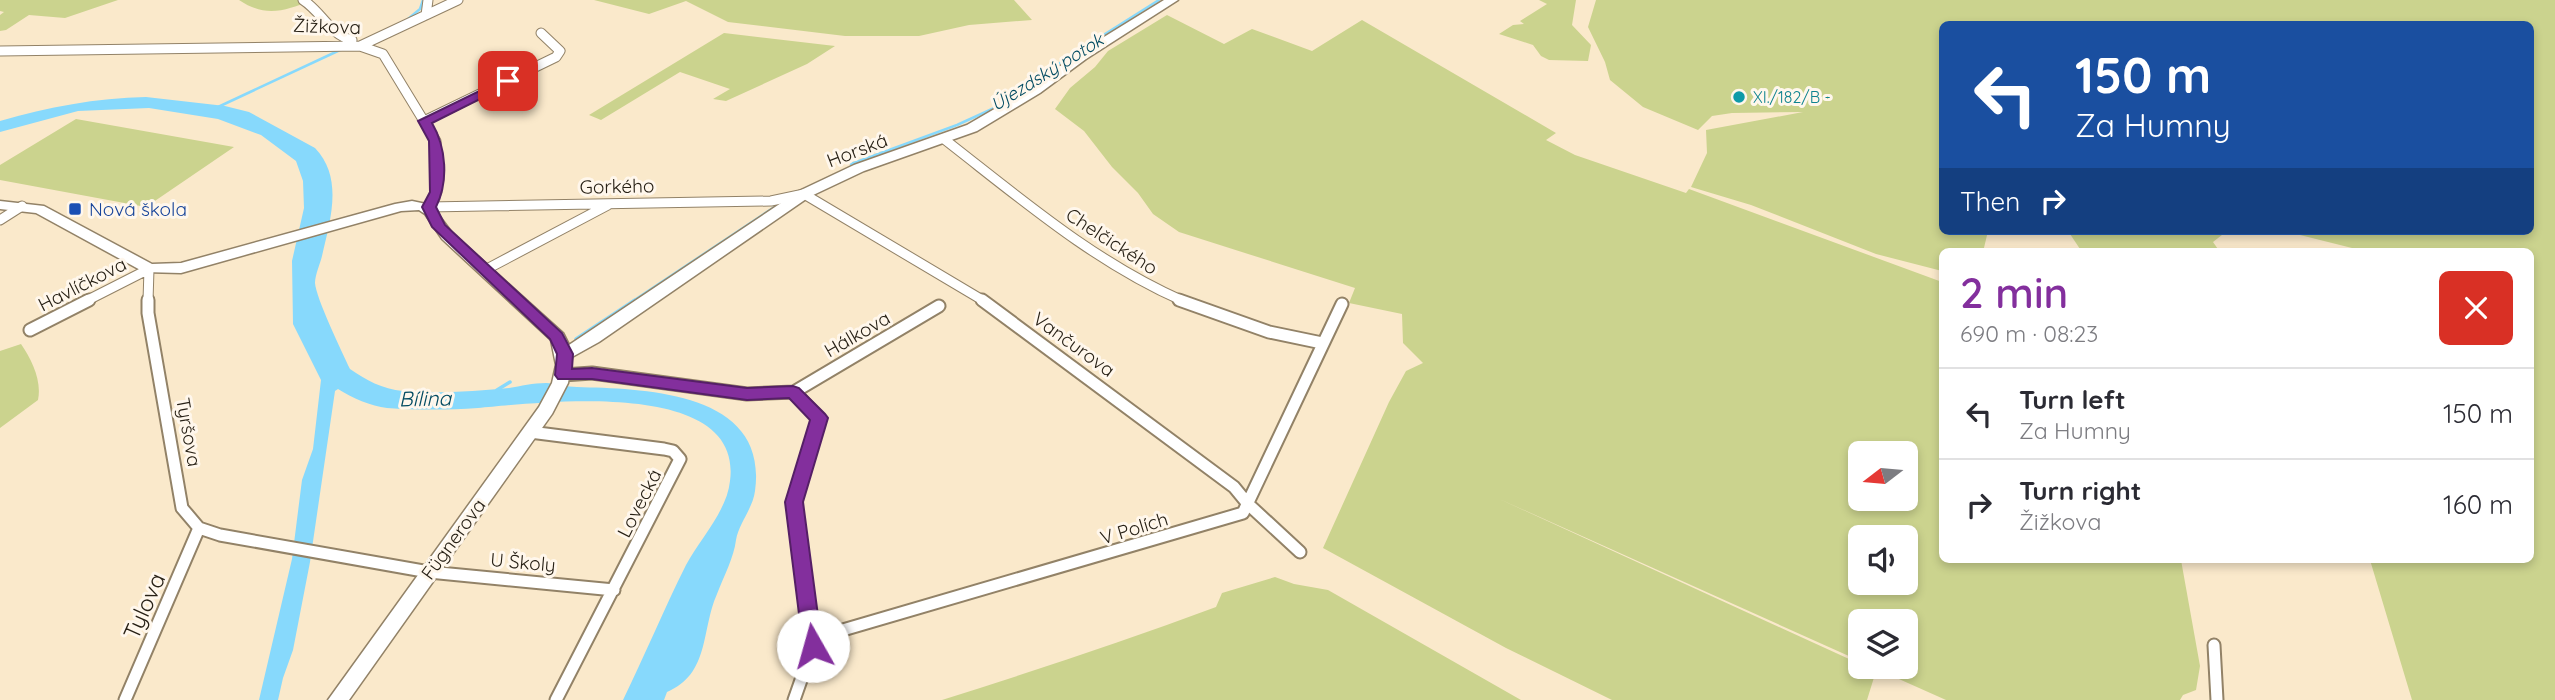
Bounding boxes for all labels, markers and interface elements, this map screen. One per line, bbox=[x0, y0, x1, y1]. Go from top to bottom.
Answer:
street label: Žižkova bbox=[293, 13, 361, 39]
water label: Újezdský potok bbox=[986, 27, 1109, 116]
text: 150 m bbox=[2075, 44, 2211, 105]
icon: left bbox=[1960, 49, 2051, 140]
pin bbox=[478, 51, 538, 111]
icon: arrive bbox=[489, 62, 527, 100]
place label: XI./182/B - bbox=[1753, 87, 1831, 107]
marker: XI./182/B - bbox=[1731, 89, 1747, 105]
text: Za Humny bbox=[2075, 105, 2231, 145]
street label: Horská bbox=[823, 128, 891, 172]
street label: Gorkého bbox=[579, 173, 655, 199]
icon: right bbox=[2034, 182, 2072, 220]
text: Then bbox=[1960, 185, 2020, 218]
place label: Nová škola bbox=[89, 197, 187, 221]
marker: Nová škola bbox=[67, 201, 83, 217]
street label: Chelčického bbox=[1062, 202, 1162, 280]
street label: Havlíčkova bbox=[34, 252, 130, 316]
text: 2 min bbox=[1960, 266, 2068, 319]
button: close bbox=[2439, 271, 2513, 345]
street label: Hálkova bbox=[820, 306, 894, 362]
street label: Vančurova bbox=[1028, 306, 1120, 382]
text: 690 m · 08:23 bbox=[1960, 319, 2098, 348]
text: Turn left bbox=[2019, 383, 2126, 416]
water label: Bílina bbox=[399, 385, 453, 411]
icon: left bbox=[1960, 395, 1998, 433]
street label: Tyršova bbox=[171, 396, 207, 468]
text: 150 m bbox=[2443, 397, 2513, 430]
text: Za Humny bbox=[2019, 416, 2131, 445]
north arrow bbox=[1848, 441, 1918, 511]
map controls bbox=[1848, 441, 1918, 679]
street label: Lovecká bbox=[612, 465, 666, 541]
text: Turn right bbox=[2019, 474, 2141, 507]
icon: right bbox=[1960, 486, 1998, 524]
text: 160 m bbox=[2443, 488, 2513, 521]
street label: Fügnerova bbox=[416, 494, 490, 584]
street label: V Polích bbox=[1097, 506, 1171, 550]
text: Žižkova bbox=[2019, 507, 2101, 536]
button: sound bbox=[1848, 525, 1918, 595]
street label: U Školy bbox=[489, 547, 557, 577]
street label: Tylova bbox=[117, 568, 171, 644]
position arrow bbox=[776, 609, 850, 683]
button: layers bbox=[1848, 609, 1918, 679]

